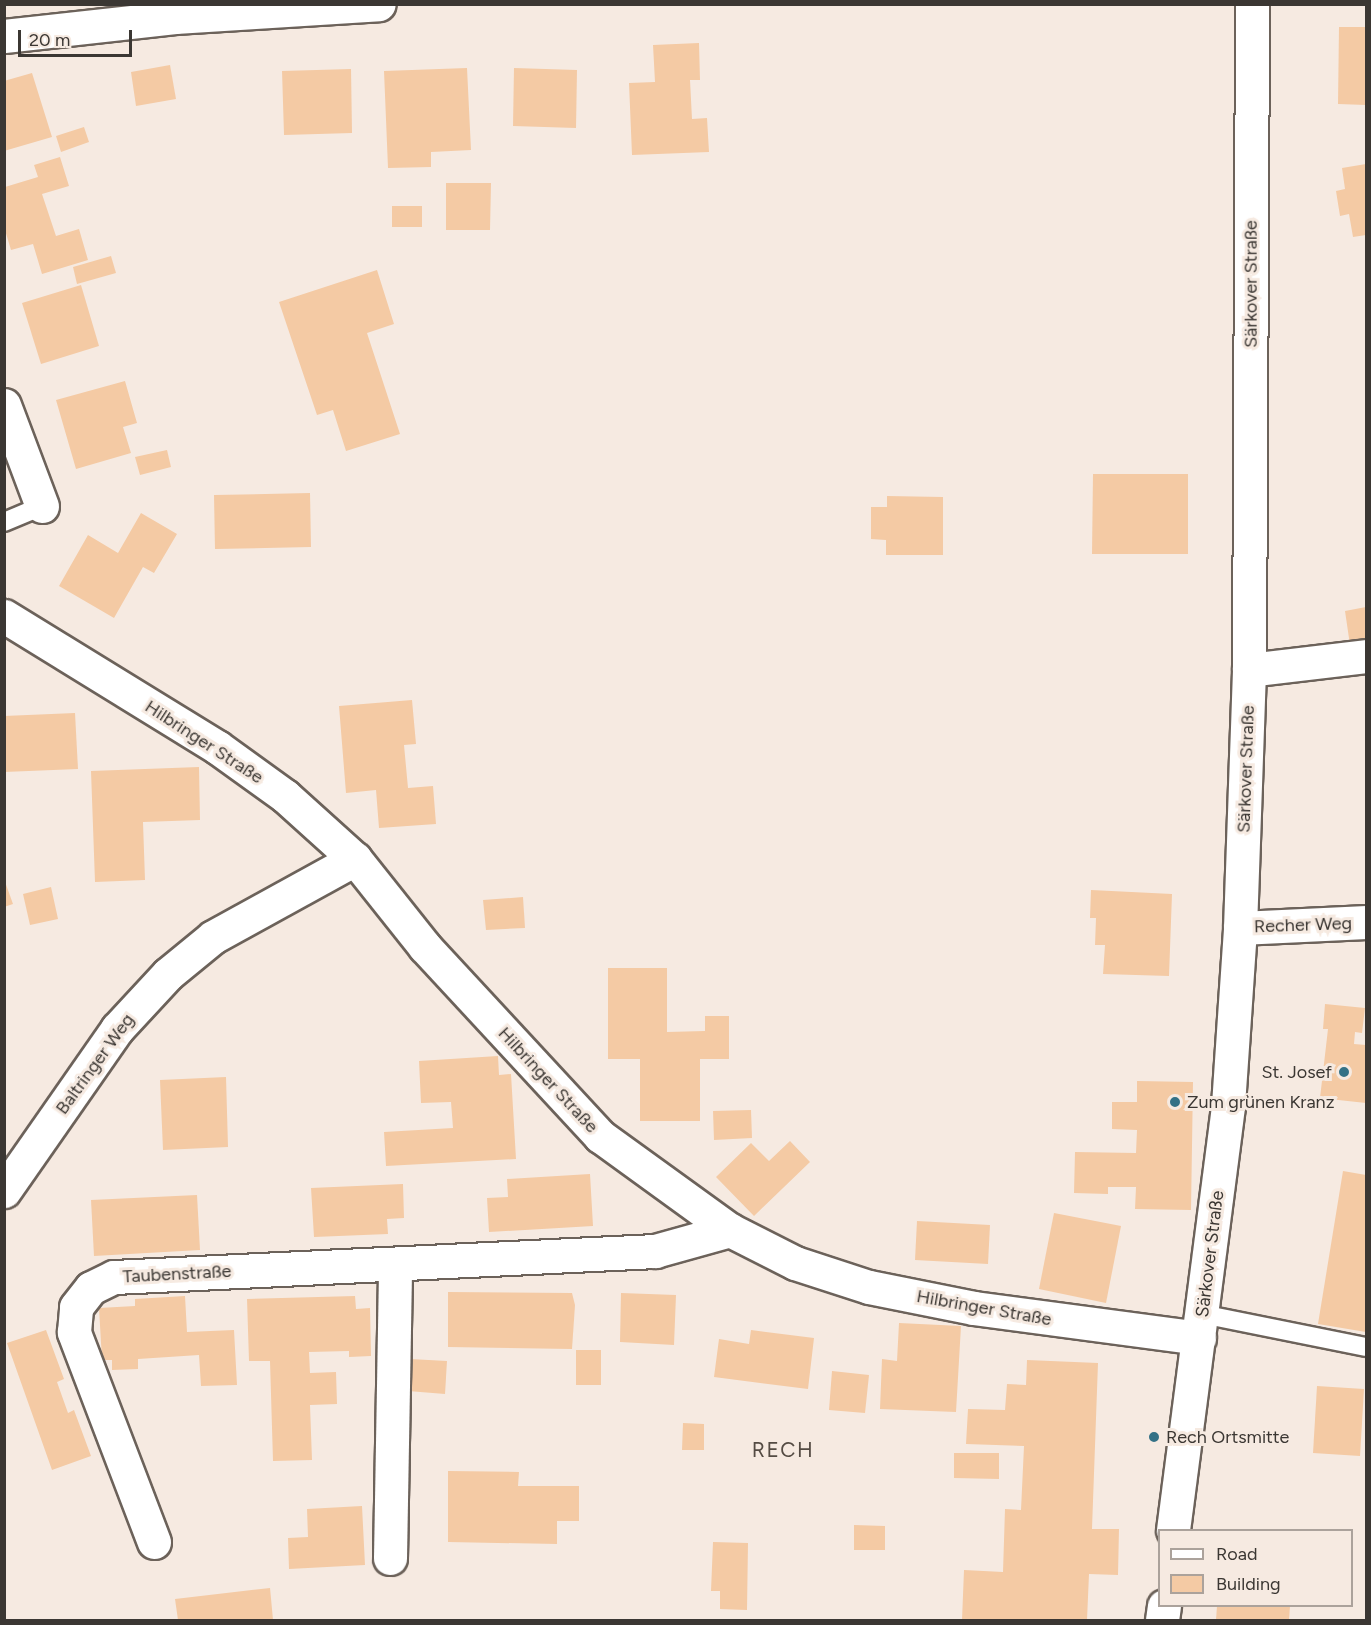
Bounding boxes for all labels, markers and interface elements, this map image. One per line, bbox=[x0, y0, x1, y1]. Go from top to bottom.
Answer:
scale bar bbox=[21, 18, 135, 56]
text: 20 m bbox=[29, 29, 70, 51]
street label: Särkover Straße bbox=[1240, 220, 1262, 348]
street label: Hilbringer Straße bbox=[141, 696, 267, 788]
street label: Särkover Straße bbox=[1233, 705, 1259, 833]
street label: Recher Weg bbox=[1254, 912, 1352, 938]
street label: Baltringer Weg bbox=[51, 1009, 139, 1119]
street label: Hilbringer Straße bbox=[494, 1023, 602, 1137]
place label: St. Josef bbox=[1261, 1061, 1332, 1083]
marker: St. Josef bbox=[1337, 1065, 1351, 1079]
place label: Zum grünen Kranz bbox=[1187, 1091, 1334, 1113]
marker: Zum grünen Kranz bbox=[1168, 1095, 1182, 1109]
street label: Särkover Straße bbox=[1192, 1189, 1228, 1319]
street label: Taubenstraße bbox=[122, 1260, 232, 1288]
street label: Hilbringer Straße bbox=[915, 1286, 1053, 1330]
place label: Rech Ortsmitte bbox=[1166, 1426, 1289, 1448]
marker: Rech Ortsmitte bbox=[1147, 1430, 1161, 1444]
district label: RECH bbox=[752, 1437, 814, 1463]
legend bbox=[1158, 1529, 1353, 1607]
text: Road bbox=[1216, 1543, 1257, 1565]
text: Building bbox=[1216, 1573, 1281, 1595]

